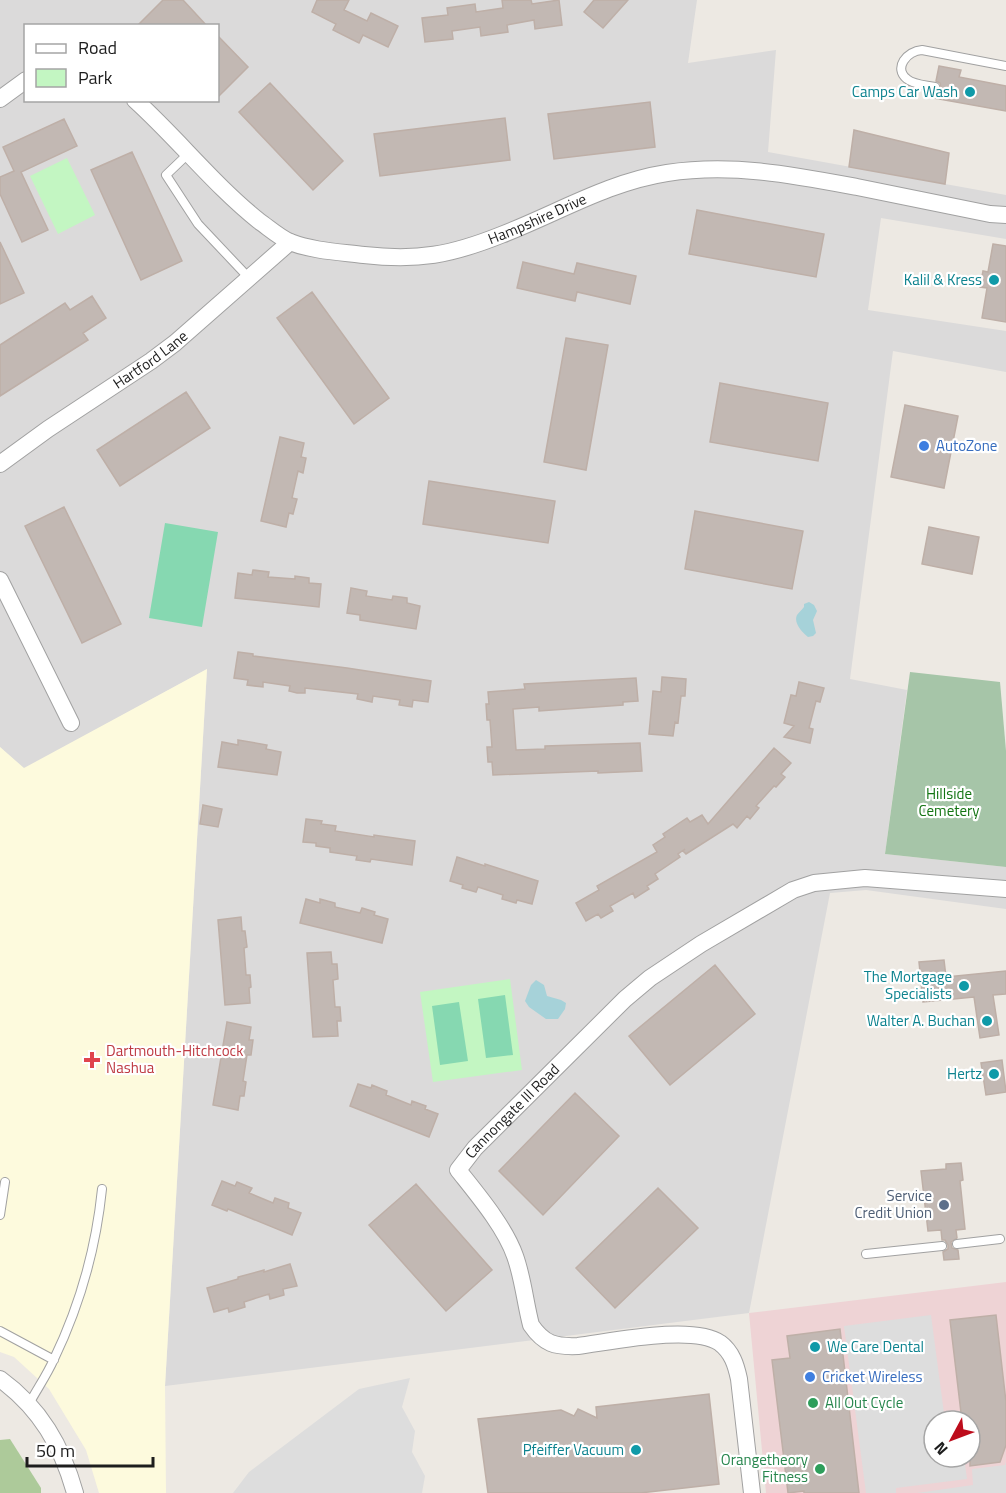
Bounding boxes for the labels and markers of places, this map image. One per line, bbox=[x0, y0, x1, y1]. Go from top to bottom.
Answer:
place label: Camps Car Wash bbox=[852, 80, 958, 103]
marker: Camps Car Wash bbox=[963, 85, 977, 99]
place label: Kalil & Kress bbox=[904, 268, 982, 291]
marker: Kalil & Kress bbox=[987, 273, 1001, 287]
place label: AutoZone bbox=[936, 434, 997, 457]
marker: AutoZone bbox=[917, 439, 931, 453]
place label: The Mortgage Specialists bbox=[864, 965, 952, 1005]
marker: The Mortgage Specialists bbox=[957, 979, 971, 993]
place label: Walter A. Buchan bbox=[867, 1009, 975, 1032]
marker: Walter A. Buchan bbox=[980, 1014, 994, 1028]
place label: Dartmouth-Hitchcock Nashua bbox=[106, 1039, 243, 1079]
marker: Dartmouth-Hitchcock Nashua bbox=[83, 1051, 101, 1069]
place label: Hertz bbox=[947, 1062, 982, 1085]
marker: Hertz bbox=[987, 1067, 1001, 1081]
place label: Service Credit Union bbox=[855, 1184, 932, 1224]
marker: Service Credit Union bbox=[937, 1198, 951, 1212]
place label: We Care Dental bbox=[827, 1335, 924, 1358]
marker: We Care Dental bbox=[808, 1340, 822, 1354]
place label: Cricket Wireless bbox=[822, 1365, 922, 1388]
marker: Cricket Wireless bbox=[803, 1370, 817, 1384]
place label: All Out Cycle bbox=[825, 1391, 903, 1414]
marker: All Out Cycle bbox=[806, 1396, 820, 1410]
place label: Pfeiffer Vacuum bbox=[523, 1438, 624, 1461]
marker: Pfeiffer Vacuum bbox=[629, 1443, 643, 1457]
place label: Orangetheory Fitness bbox=[721, 1448, 808, 1488]
marker: Orangetheory Fitness bbox=[813, 1462, 827, 1476]

